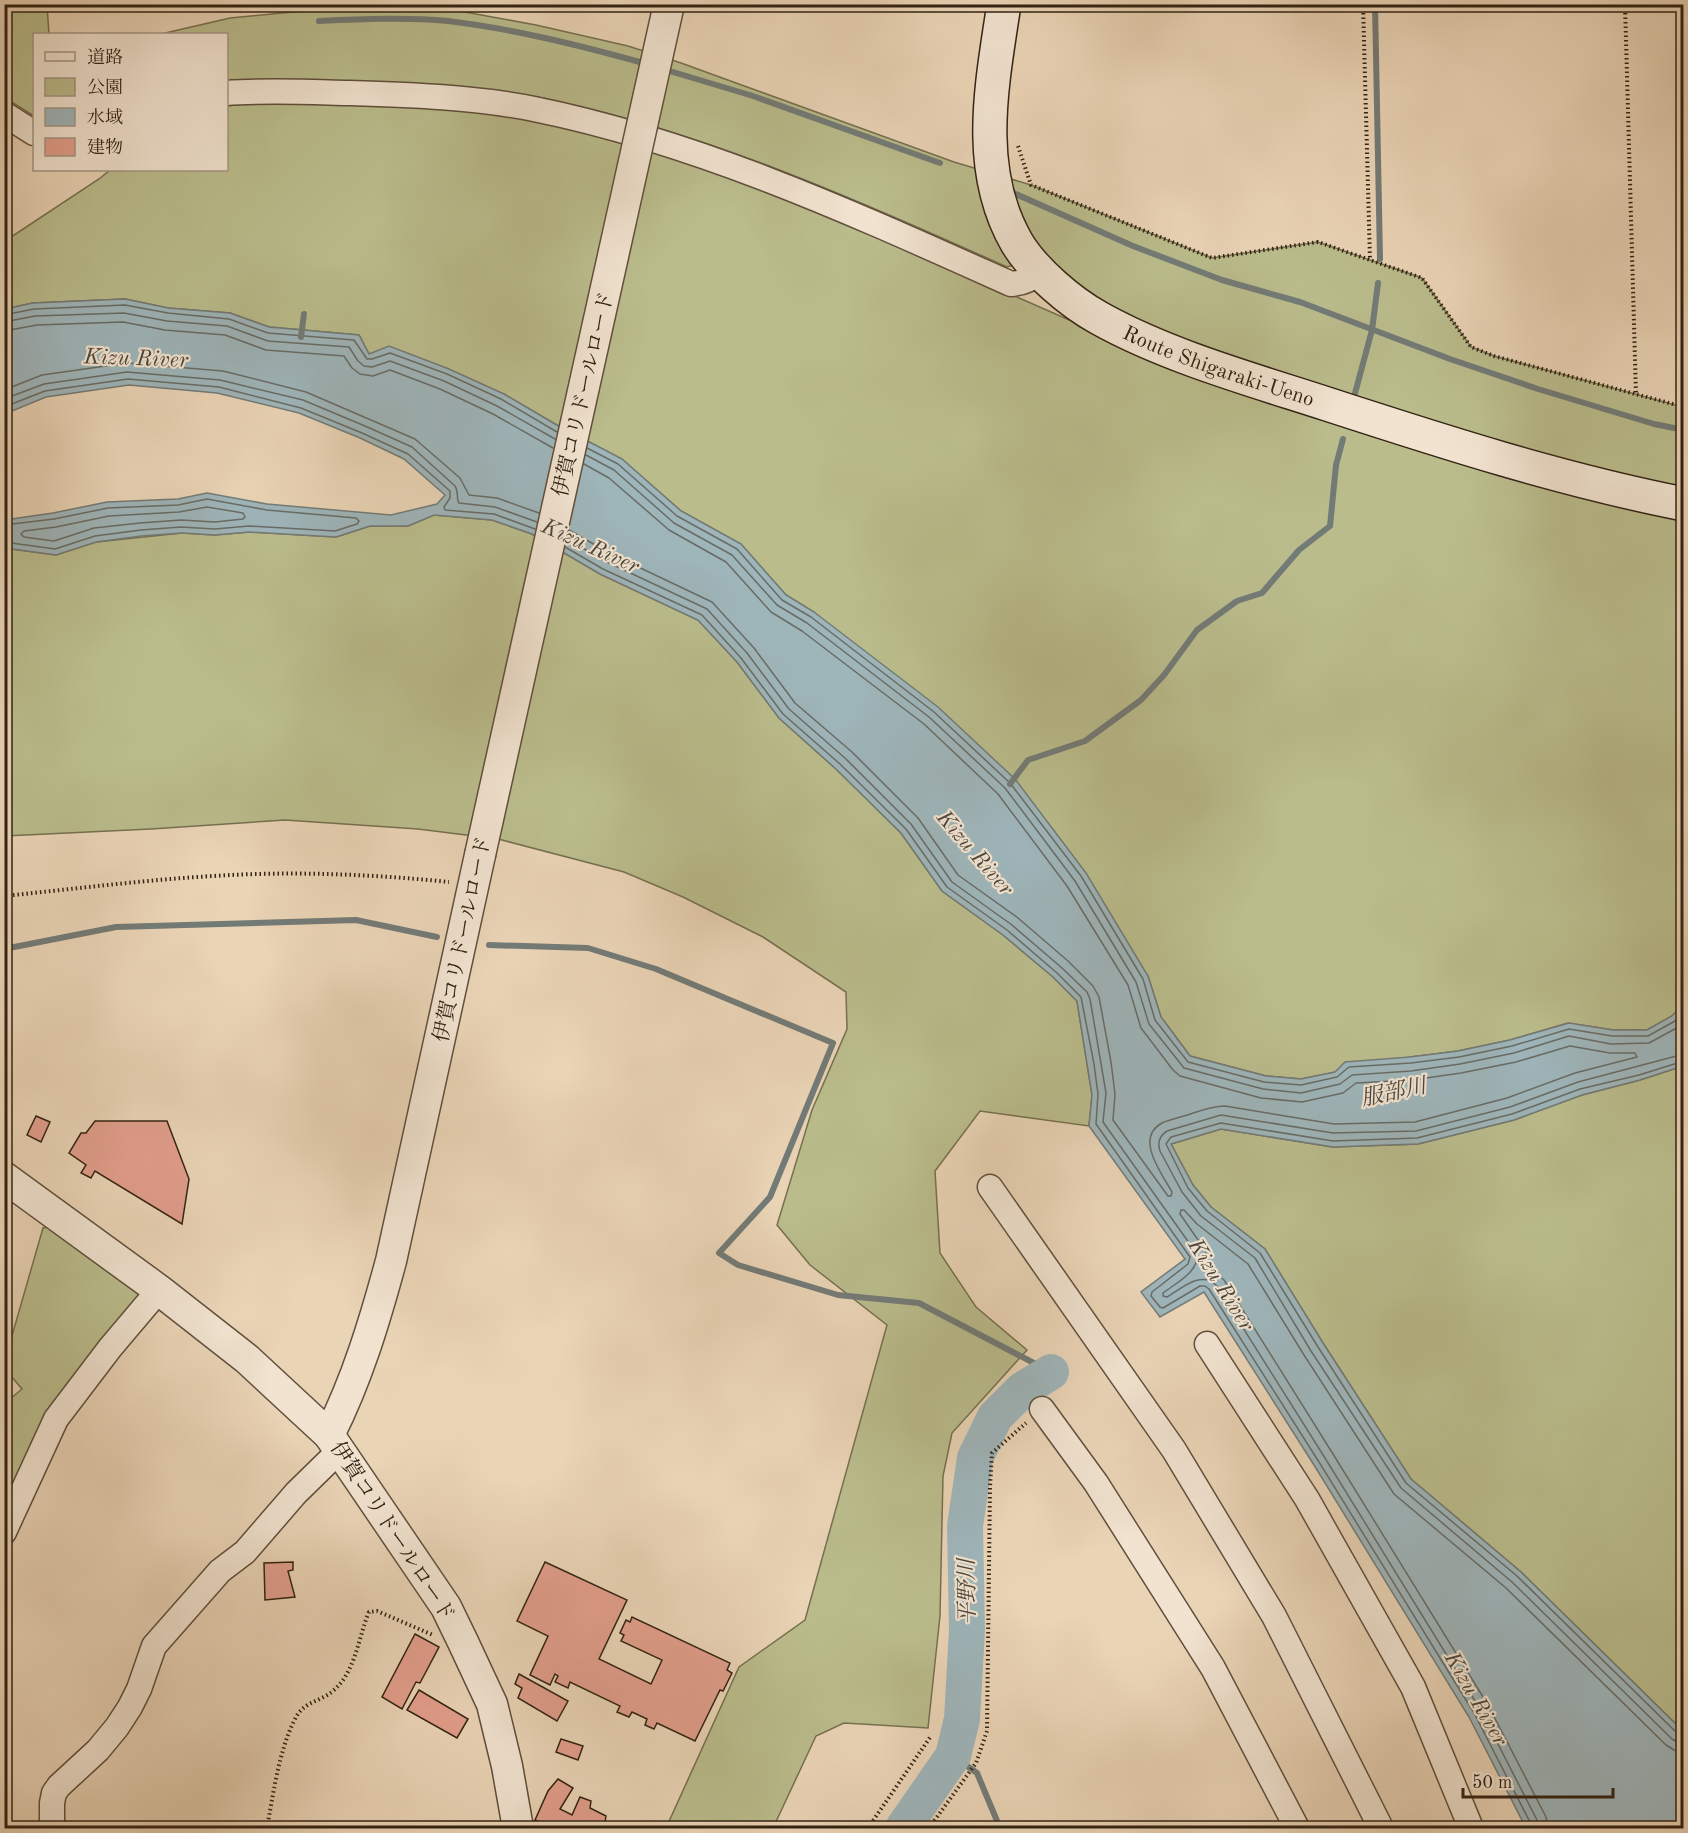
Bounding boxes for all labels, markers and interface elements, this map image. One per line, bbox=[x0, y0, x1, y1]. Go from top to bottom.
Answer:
legend bbox=[33, 33, 228, 171]
text: 道路 bbox=[87, 47, 123, 67]
text: 公園 bbox=[87, 78, 123, 97]
text: 水域 bbox=[87, 107, 123, 127]
text: 建物 bbox=[87, 137, 123, 157]
street label: 伊賀コリドールロード bbox=[549, 289, 618, 499]
street label: Route Shigaraki-Ueno bbox=[1119, 323, 1317, 411]
water label: Kizu River bbox=[82, 346, 189, 372]
water label: Kizu River bbox=[537, 515, 643, 578]
water label: Kizu River bbox=[931, 806, 1017, 900]
street label: 伊賀コリドールロード bbox=[429, 834, 496, 1044]
water label: 服部川 bbox=[1358, 1073, 1430, 1111]
water label: Kizu River bbox=[1183, 1234, 1258, 1336]
street label: 伊賀コリドールロード bbox=[326, 1437, 459, 1625]
water label: 平野川 bbox=[954, 1557, 980, 1625]
water label: Kizu River bbox=[1439, 1647, 1511, 1750]
scale bar bbox=[1463, 1761, 1613, 1799]
text: 50 m bbox=[1472, 1774, 1512, 1792]

